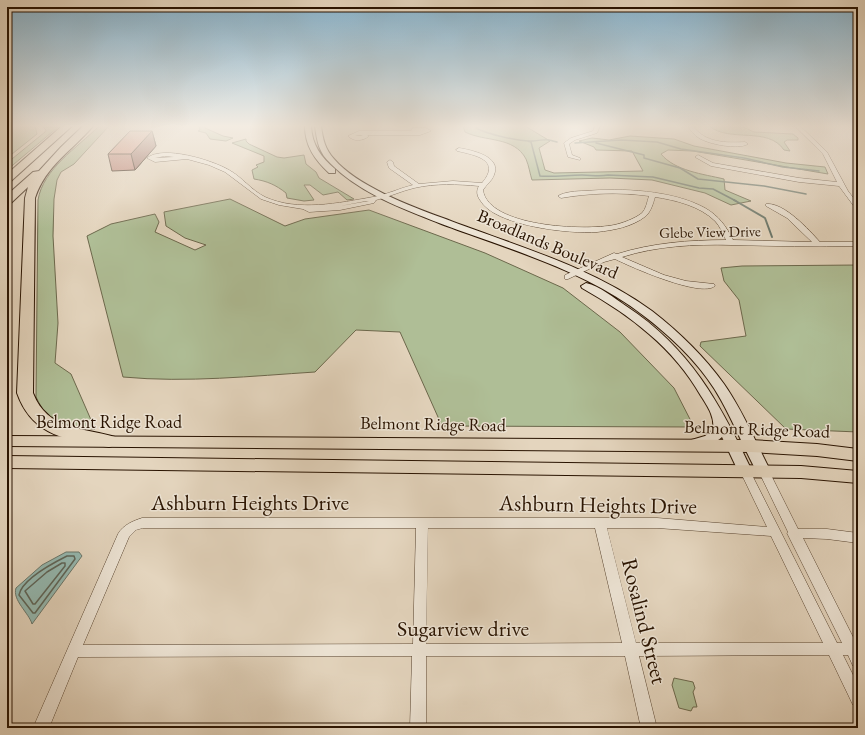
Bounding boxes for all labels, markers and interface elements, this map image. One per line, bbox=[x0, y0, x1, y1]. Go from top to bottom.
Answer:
street label: Broadlands Boulevard bbox=[474, 203, 623, 284]
street label: Glebe View Drive bbox=[659, 221, 761, 242]
street label: Belmont Ridge Road bbox=[36, 410, 183, 433]
street label: Belmont Ridge Road bbox=[360, 411, 507, 436]
street label: Belmont Ridge Road bbox=[684, 414, 831, 443]
street label: Ashburn Heights Drive bbox=[150, 488, 349, 517]
street label: Ashburn Heights Drive bbox=[498, 488, 698, 521]
street label: Rosalind Street bbox=[615, 555, 674, 687]
street label: Sugarview drive bbox=[397, 614, 529, 643]

